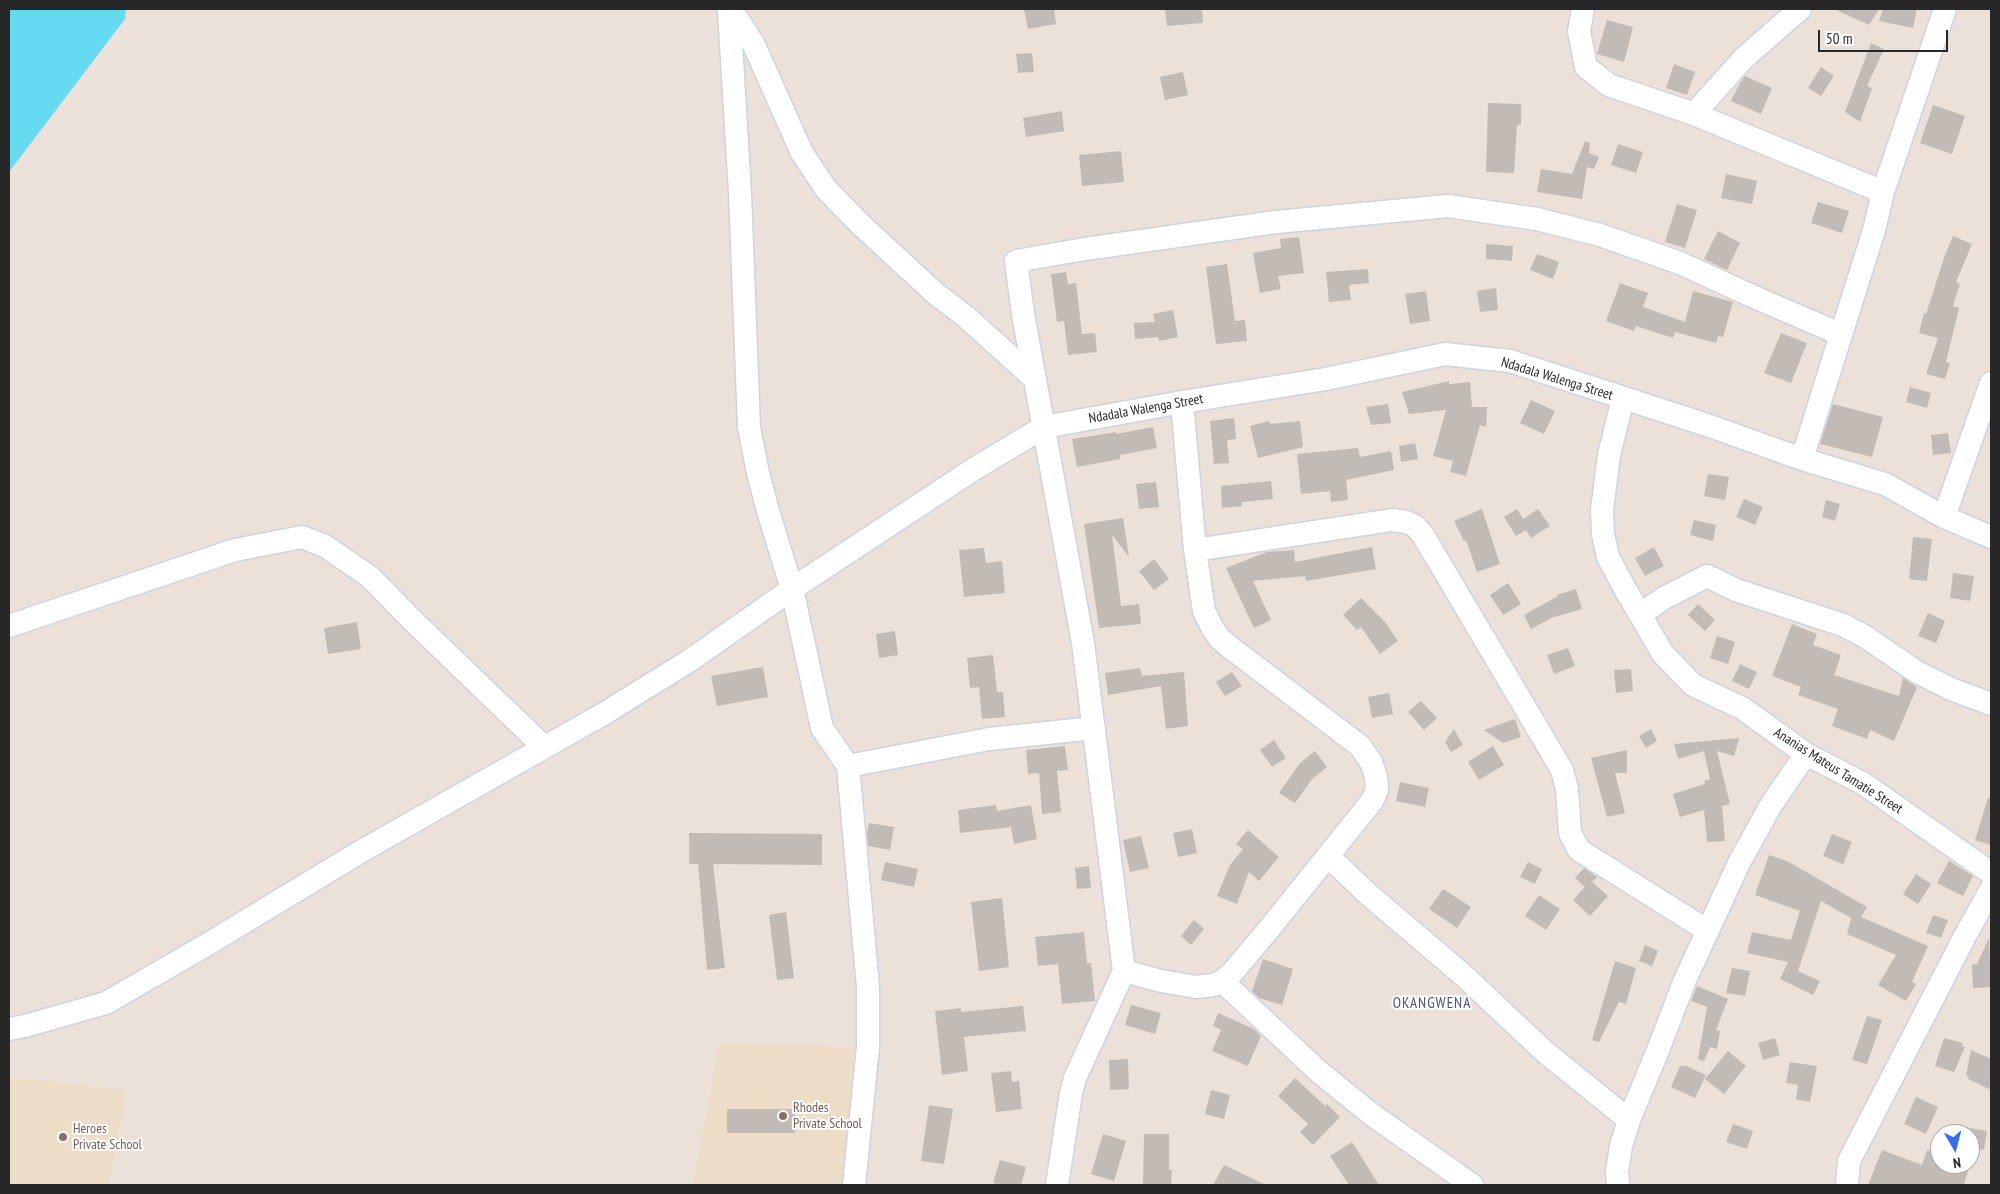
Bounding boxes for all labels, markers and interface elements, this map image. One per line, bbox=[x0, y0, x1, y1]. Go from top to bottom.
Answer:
scale bar bbox=[1820, 20, 1950, 52]
text: 50 m bbox=[1826, 29, 1852, 48]
street label: Ndadala Walenga Street bbox=[1499, 354, 1615, 404]
street label: Ndadala Walenga Street bbox=[1087, 391, 1205, 427]
street label: Ananias Mateus Tamatie Street bbox=[1771, 724, 1905, 818]
district label: OKANGWENA bbox=[1392, 995, 1472, 1013]
place label: Rhodes Private School bbox=[793, 1100, 862, 1132]
marker: Rhodes Private School bbox=[777, 1110, 789, 1122]
place label: Heroes Private School bbox=[73, 1121, 142, 1154]
north arrow bbox=[1930, 1124, 1980, 1174]
marker: Heroes Private School bbox=[57, 1131, 69, 1143]
text: N bbox=[1952, 1153, 1962, 1172]

